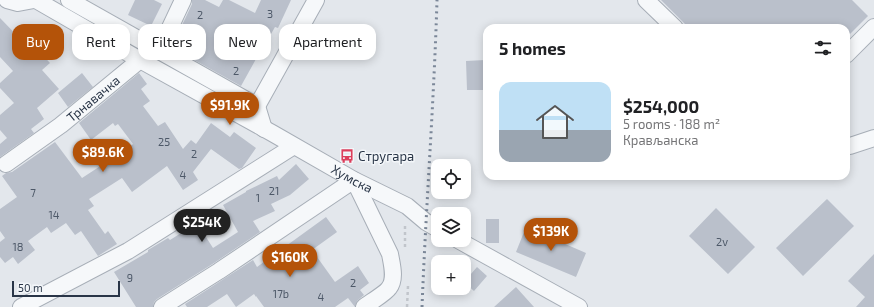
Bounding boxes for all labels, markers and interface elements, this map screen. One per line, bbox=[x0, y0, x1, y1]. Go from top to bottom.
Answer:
house number: 3 bbox=[267, 7, 273, 20]
house number: 2 bbox=[197, 8, 203, 21]
chip: Buy bbox=[12, 24, 64, 60]
chip: Rent bbox=[72, 24, 130, 60]
chip: Filters bbox=[138, 24, 206, 60]
chip: New bbox=[214, 24, 271, 60]
chip: Apartment bbox=[279, 24, 376, 60]
icon: filters bbox=[812, 37, 834, 59]
text: 5 homes bbox=[499, 38, 566, 58]
house number: 2 bbox=[233, 64, 239, 77]
street label: Трнавачка bbox=[63, 72, 123, 125]
pin: $91.9K bbox=[197, 92, 263, 126]
text: $254,000 bbox=[623, 96, 699, 116]
text: $91.9K bbox=[210, 97, 250, 113]
icon: home bbox=[531, 98, 579, 146]
text: 5 rooms · 188 m² bbox=[623, 116, 720, 132]
text: Крављанска bbox=[623, 132, 698, 148]
house number: 25 bbox=[158, 135, 170, 148]
pin: $89.6K bbox=[70, 139, 136, 173]
text: $89.6K bbox=[82, 144, 124, 160]
house number: 2 bbox=[191, 147, 197, 160]
bus stop icon: Стругара bbox=[339, 148, 355, 164]
place label: Стругара bbox=[358, 148, 414, 164]
map controls bbox=[431, 159, 471, 295]
button: locate bbox=[431, 159, 471, 199]
street label: Хумска bbox=[328, 161, 375, 196]
house number: 4 bbox=[180, 168, 187, 181]
house number: 21 bbox=[269, 184, 279, 197]
house number: 7 bbox=[30, 186, 36, 199]
house number: 1 bbox=[256, 191, 260, 204]
button: layers bbox=[431, 207, 471, 247]
house number: 14 bbox=[48, 208, 60, 221]
pin: $254K bbox=[174, 209, 230, 243]
text: $254K bbox=[183, 214, 221, 230]
pin: $139K bbox=[523, 218, 579, 252]
text: $139K bbox=[533, 223, 569, 239]
house number: 2v bbox=[716, 235, 728, 248]
house number: 18 bbox=[12, 240, 24, 253]
pin: $160K bbox=[262, 244, 318, 278]
text: $160K bbox=[271, 249, 309, 265]
button: + bbox=[431, 255, 471, 295]
house number: 9 bbox=[127, 271, 133, 284]
house number: 2 bbox=[350, 276, 356, 289]
scale bar bbox=[12, 279, 120, 298]
text: 50 m bbox=[18, 281, 43, 294]
house number: 17b bbox=[273, 287, 289, 300]
house number: 4 bbox=[318, 290, 325, 303]

